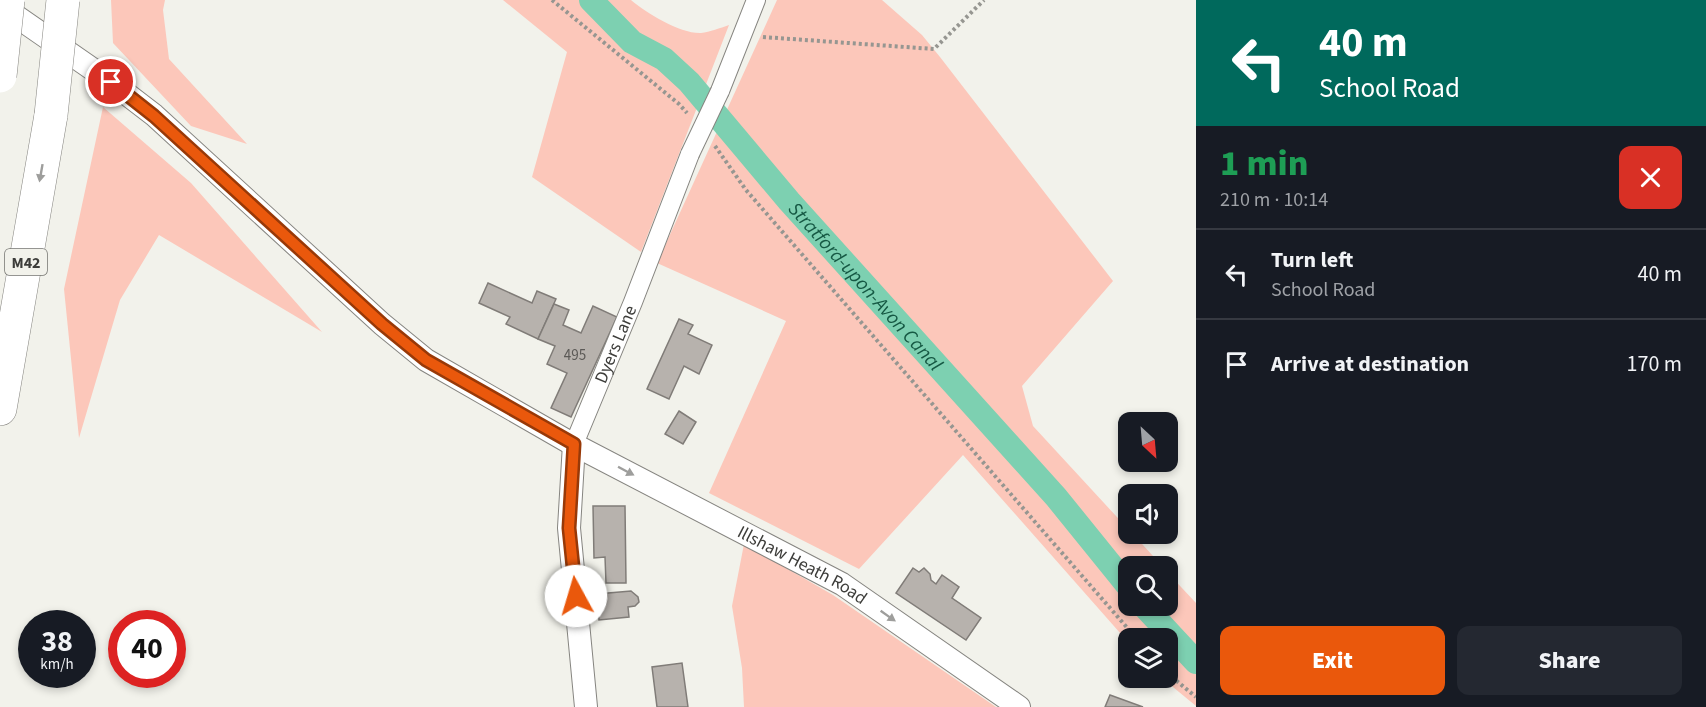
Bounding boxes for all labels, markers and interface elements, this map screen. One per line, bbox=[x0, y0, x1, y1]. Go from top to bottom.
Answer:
text: 40 m bbox=[1319, 13, 1408, 73]
icon: left bbox=[1220, 24, 1298, 102]
pin bbox=[85, 56, 136, 107]
icon: arrive bbox=[94, 65, 127, 98]
text: School Road bbox=[1319, 69, 1460, 108]
text: 1 min bbox=[1220, 138, 1308, 189]
button: close bbox=[1619, 146, 1682, 209]
one-way arrow bbox=[37, 164, 46, 183]
text: 210 m · 10:14 bbox=[1220, 186, 1328, 214]
water label: Stratford-upon-Avon Canal bbox=[781, 196, 949, 378]
text: Turn left bbox=[1271, 244, 1353, 276]
road number: M42 bbox=[5, 249, 47, 275]
icon: left bbox=[1220, 258, 1253, 291]
text: 40 m bbox=[1637, 258, 1682, 290]
text: School Road bbox=[1271, 276, 1375, 304]
street label: Dyers Lane bbox=[589, 302, 643, 387]
house number: 495 bbox=[564, 345, 586, 366]
icon: arrive bbox=[1220, 348, 1253, 381]
text: Arrive at destination bbox=[1271, 348, 1469, 380]
text: 170 m bbox=[1627, 348, 1682, 380]
north arrow bbox=[1118, 412, 1178, 472]
map controls bbox=[1118, 412, 1178, 688]
one-way arrow bbox=[617, 466, 635, 476]
button: sound bbox=[1118, 484, 1178, 544]
street label: Illshaw Heath Road bbox=[733, 520, 872, 611]
button: search bbox=[1118, 556, 1178, 616]
position arrow bbox=[544, 564, 608, 628]
speed limit sign: 40 bbox=[108, 610, 186, 688]
one-way arrow bbox=[880, 610, 896, 622]
text: 38 bbox=[41, 620, 73, 663]
button: Exit bbox=[1220, 626, 1445, 695]
button: Share bbox=[1457, 626, 1682, 695]
button: layers bbox=[1118, 628, 1178, 688]
text: km/h bbox=[40, 654, 74, 675]

